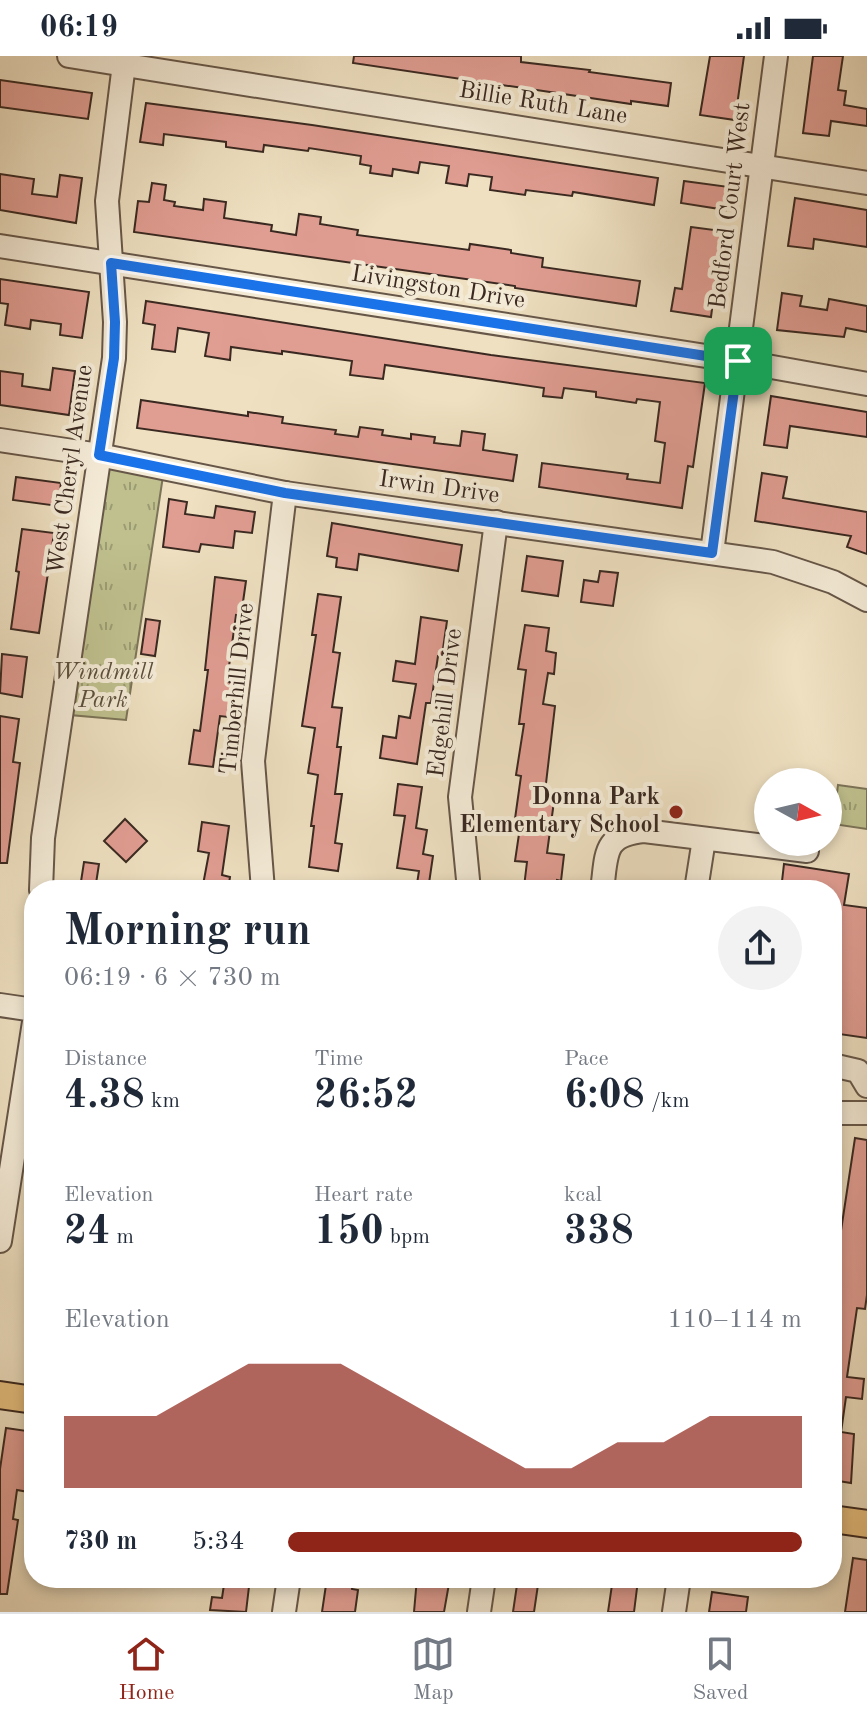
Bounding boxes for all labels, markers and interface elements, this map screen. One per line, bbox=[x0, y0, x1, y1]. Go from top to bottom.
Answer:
text: 06:19 bbox=[40, 13, 118, 43]
street label: Billie Ruth Lane bbox=[457, 79, 629, 129]
street label: Bedford Court West bbox=[706, 101, 756, 311]
street label: Livingston Drive bbox=[349, 262, 527, 314]
pin bbox=[704, 327, 772, 395]
icon: arrive bbox=[716, 339, 760, 383]
street label: West Cheryl Avenue bbox=[44, 363, 98, 577]
street label: Irwin Drive bbox=[377, 468, 501, 508]
street label: Timberhill Drive bbox=[217, 602, 259, 776]
street label: Edgehill Drive bbox=[425, 627, 467, 779]
park label: Windmill Park bbox=[53, 661, 153, 713]
north arrow bbox=[754, 768, 842, 856]
map controls bbox=[754, 768, 842, 856]
place label: Donna Park Elementary School bbox=[459, 786, 660, 838]
marker: Donna Park Elementary School bbox=[667, 803, 685, 821]
button: share bbox=[718, 906, 802, 990]
text: Morning run bbox=[64, 910, 311, 954]
text: 06:19 · 6 × 730 m bbox=[64, 965, 281, 991]
text: Distance bbox=[64, 1048, 147, 1070]
text: Time bbox=[314, 1048, 363, 1070]
text: Pace bbox=[564, 1048, 609, 1070]
text: 4.38 bbox=[64, 1077, 145, 1117]
text: 26:52 bbox=[314, 1077, 418, 1117]
text: 6:08 bbox=[564, 1077, 645, 1117]
text: km bbox=[145, 1090, 180, 1112]
text: /km bbox=[645, 1090, 690, 1112]
text: Elevation bbox=[64, 1184, 154, 1206]
text: Heart rate bbox=[314, 1184, 413, 1206]
text: kcal bbox=[564, 1184, 602, 1206]
text: 24 bbox=[64, 1213, 110, 1253]
text: 150 bbox=[314, 1213, 384, 1253]
text: 338 bbox=[564, 1213, 634, 1253]
text: m bbox=[110, 1226, 134, 1248]
text: bpm bbox=[384, 1226, 430, 1248]
text: Elevation bbox=[64, 1307, 170, 1333]
text: 110–114 m bbox=[667, 1307, 802, 1333]
text: 730 m bbox=[64, 1529, 137, 1555]
text: 5:34 bbox=[192, 1529, 245, 1555]
tab: Home bbox=[119, 1632, 174, 1707]
tab: Map bbox=[411, 1632, 455, 1707]
tab: Saved bbox=[692, 1632, 748, 1707]

